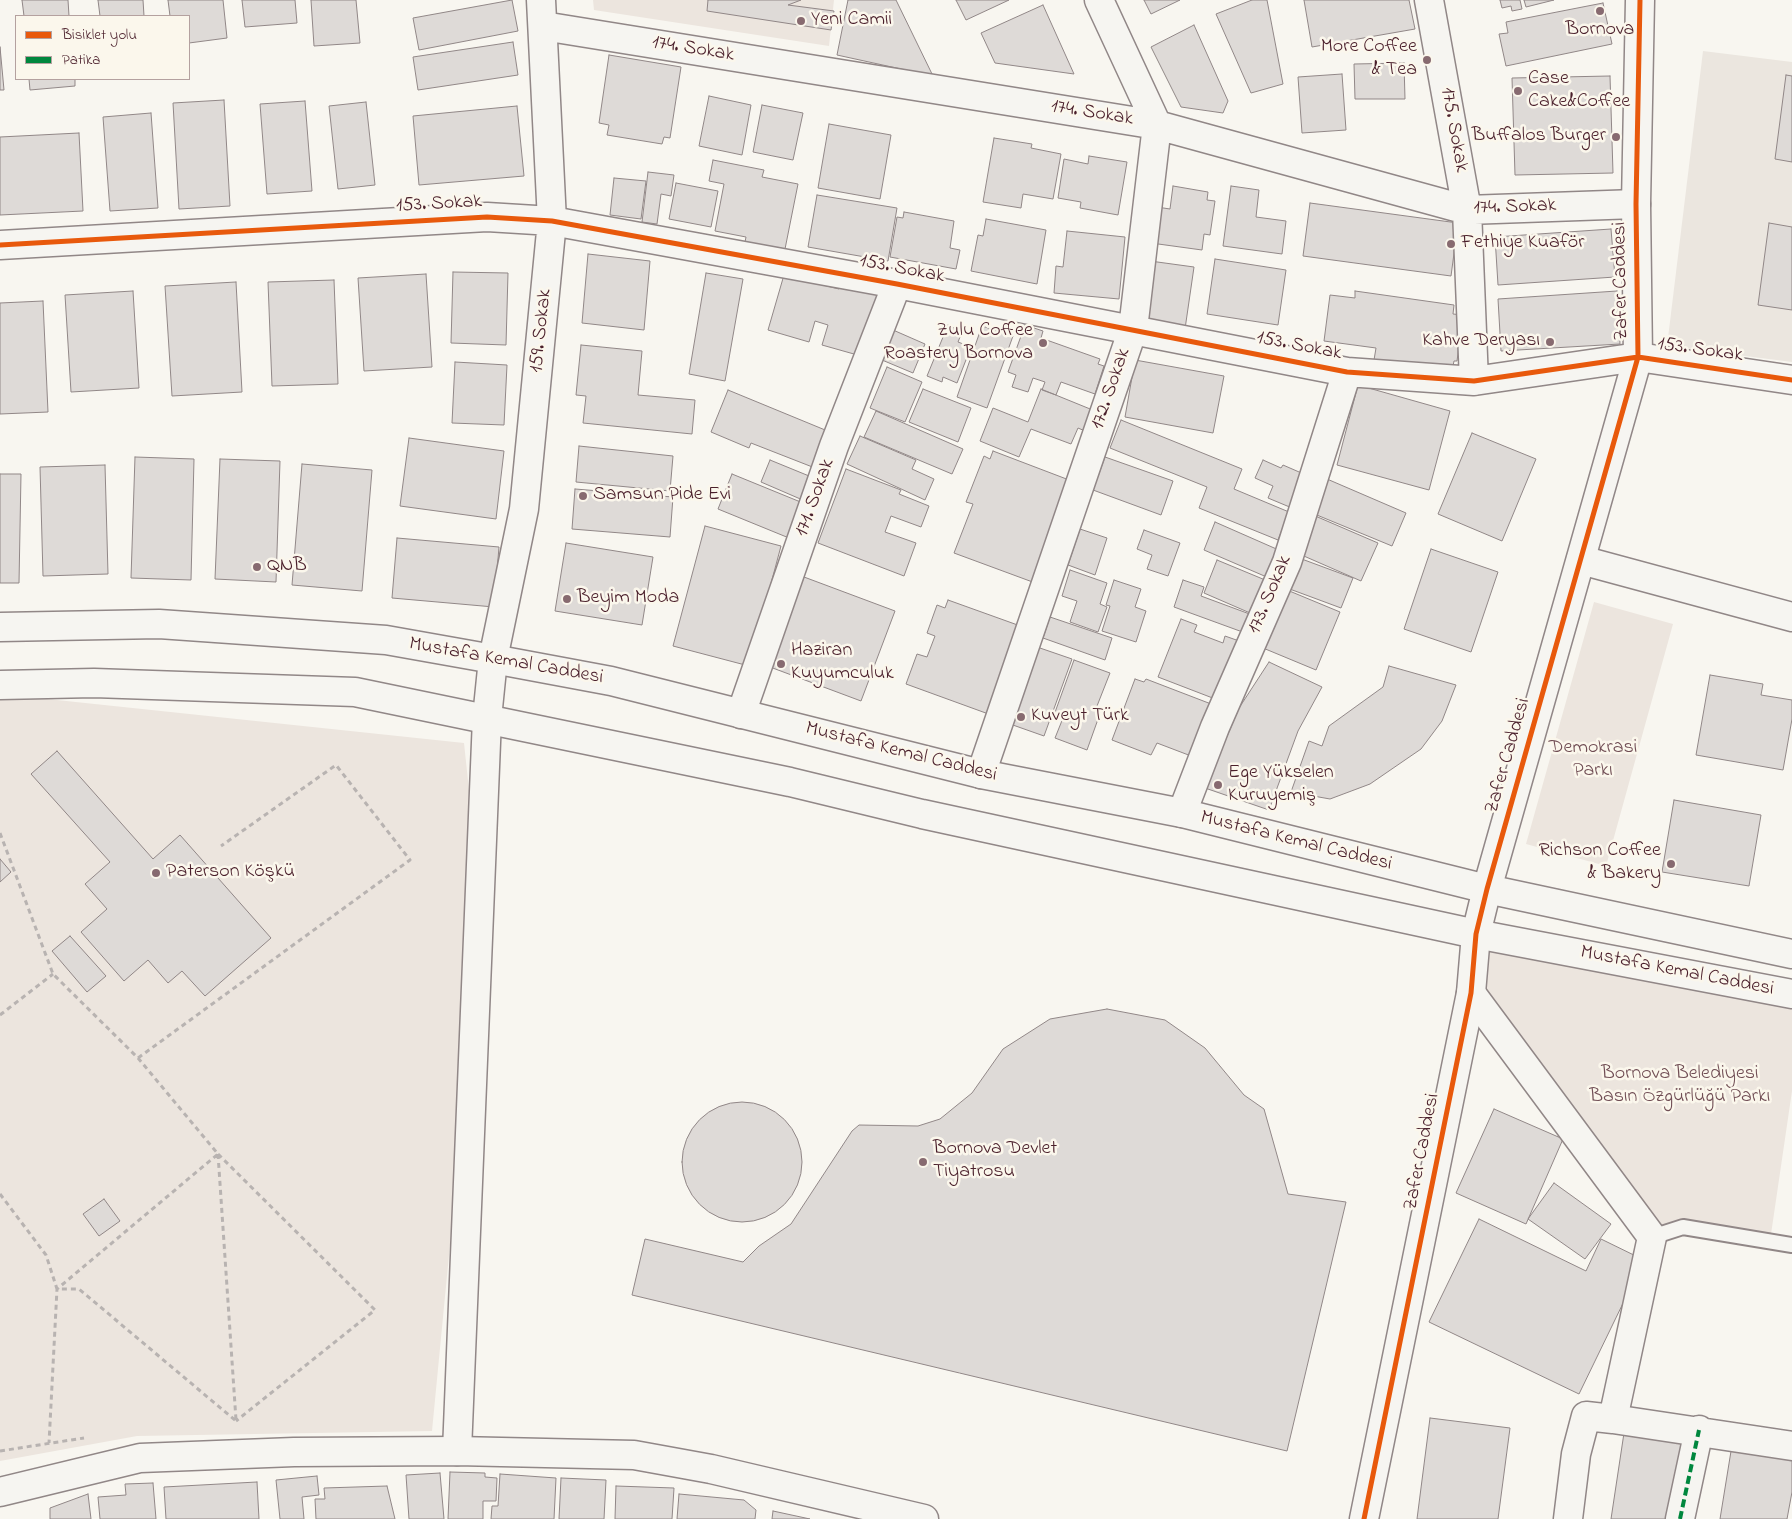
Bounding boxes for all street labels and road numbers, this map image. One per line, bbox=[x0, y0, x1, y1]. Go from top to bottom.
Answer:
street label: 174. Sokak bbox=[650, 32, 736, 68]
street label: 175. Sokak bbox=[1434, 86, 1472, 174]
street label: 174. Sokak bbox=[1049, 96, 1135, 132]
street label: 153. Sokak bbox=[395, 191, 483, 219]
street label: 174. Sokak bbox=[1473, 195, 1557, 221]
street label: Zafer Caddesi bbox=[1609, 221, 1635, 341]
street label: 153. Sokak bbox=[857, 250, 947, 290]
street label: 159. Sokak bbox=[526, 288, 558, 374]
street label: 153. Sokak bbox=[1254, 327, 1344, 367]
street label: 153. Sokak bbox=[1656, 333, 1744, 369]
street label: 172. Sokak bbox=[1087, 345, 1137, 433]
street label: 171. Sokak bbox=[791, 456, 841, 540]
street label: 173. Sokak bbox=[1244, 552, 1298, 638]
street label: Mustafa Kemal Caddesi bbox=[407, 633, 605, 691]
street label: Zafer Caddesi bbox=[1481, 696, 1537, 816]
street label: Mustafa Kemal Caddesi bbox=[803, 718, 999, 788]
street label: Mustafa Kemal Caddesi bbox=[1198, 807, 1394, 877]
street label: Mustafa Kemal Caddesi bbox=[1578, 941, 1776, 1003]
street label: Zafer Caddesi bbox=[1400, 1091, 1446, 1213]

